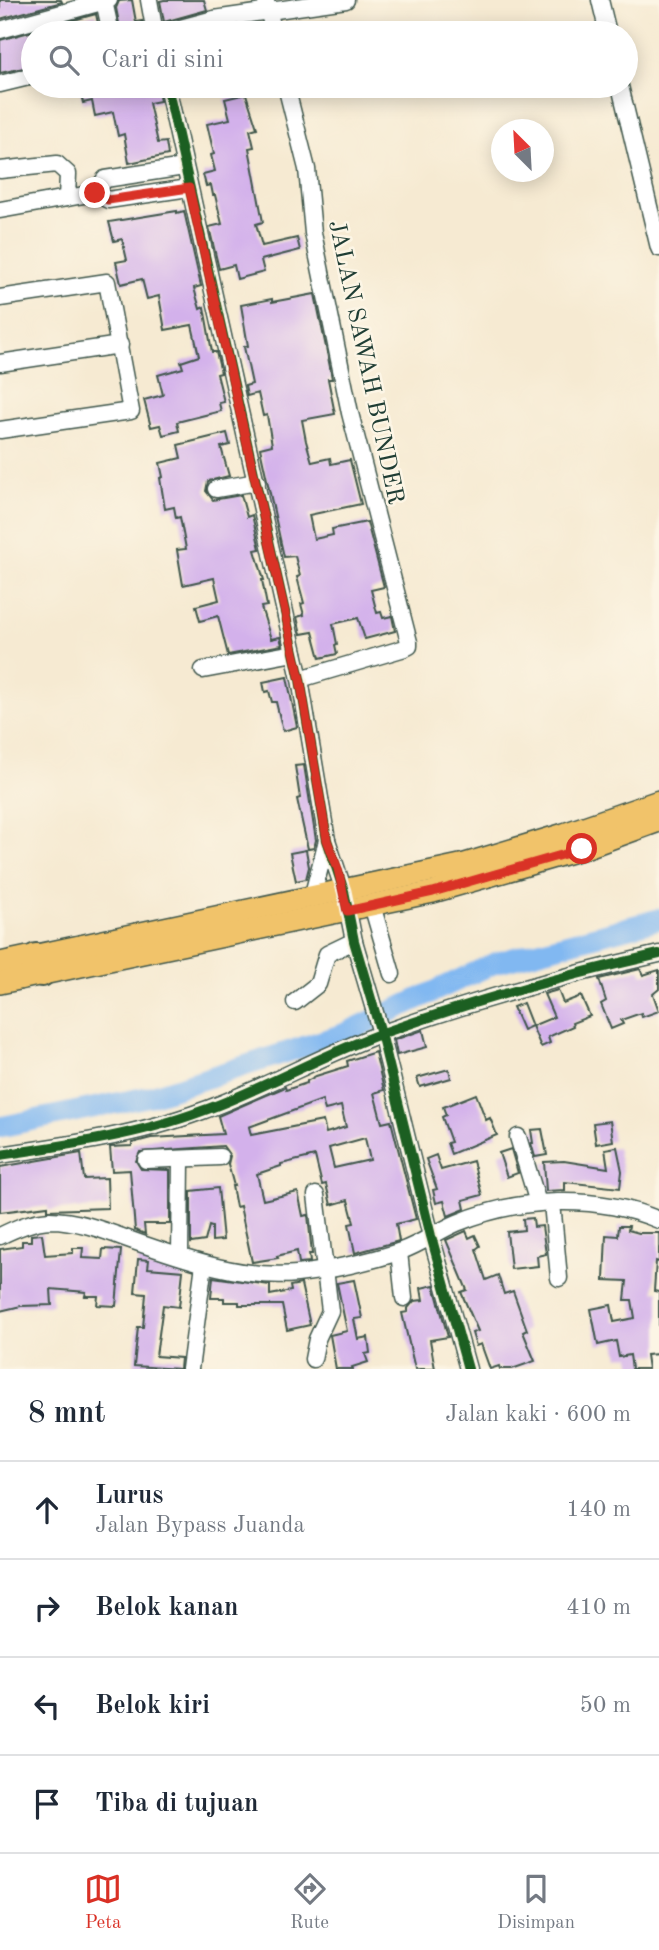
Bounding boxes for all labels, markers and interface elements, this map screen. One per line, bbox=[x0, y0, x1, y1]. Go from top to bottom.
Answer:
search box bbox=[21, 21, 638, 98]
icon: search bbox=[45, 41, 83, 79]
text: Cari di sini bbox=[101, 47, 223, 73]
north arrow bbox=[491, 119, 554, 182]
route end bbox=[79, 177, 110, 208]
street label: JALAN SAWAH BUNDER bbox=[323, 218, 407, 507]
route start bbox=[566, 833, 597, 864]
text: 8 mnt bbox=[28, 1399, 105, 1429]
text: Jalan kaki · 600 m bbox=[445, 1403, 631, 1426]
text: Lurus bbox=[95, 1483, 163, 1509]
icon: ahead bbox=[28, 1491, 66, 1529]
text: 140 m bbox=[566, 1498, 631, 1521]
text: Jalan Bypass Juanda bbox=[95, 1514, 305, 1537]
icon: right bbox=[28, 1589, 66, 1627]
text: Belok kanan bbox=[95, 1595, 239, 1621]
text: 410 m bbox=[566, 1596, 631, 1619]
icon: left bbox=[28, 1687, 66, 1725]
text: Belok kiri bbox=[95, 1693, 210, 1719]
text: 50 m bbox=[580, 1694, 631, 1717]
icon: arrive bbox=[28, 1785, 66, 1823]
text: Tiba di tujuan bbox=[95, 1791, 259, 1817]
tab: Peta bbox=[84, 1870, 122, 1935]
tab: Rute bbox=[290, 1870, 329, 1935]
tab: Disimpan bbox=[497, 1870, 575, 1935]

